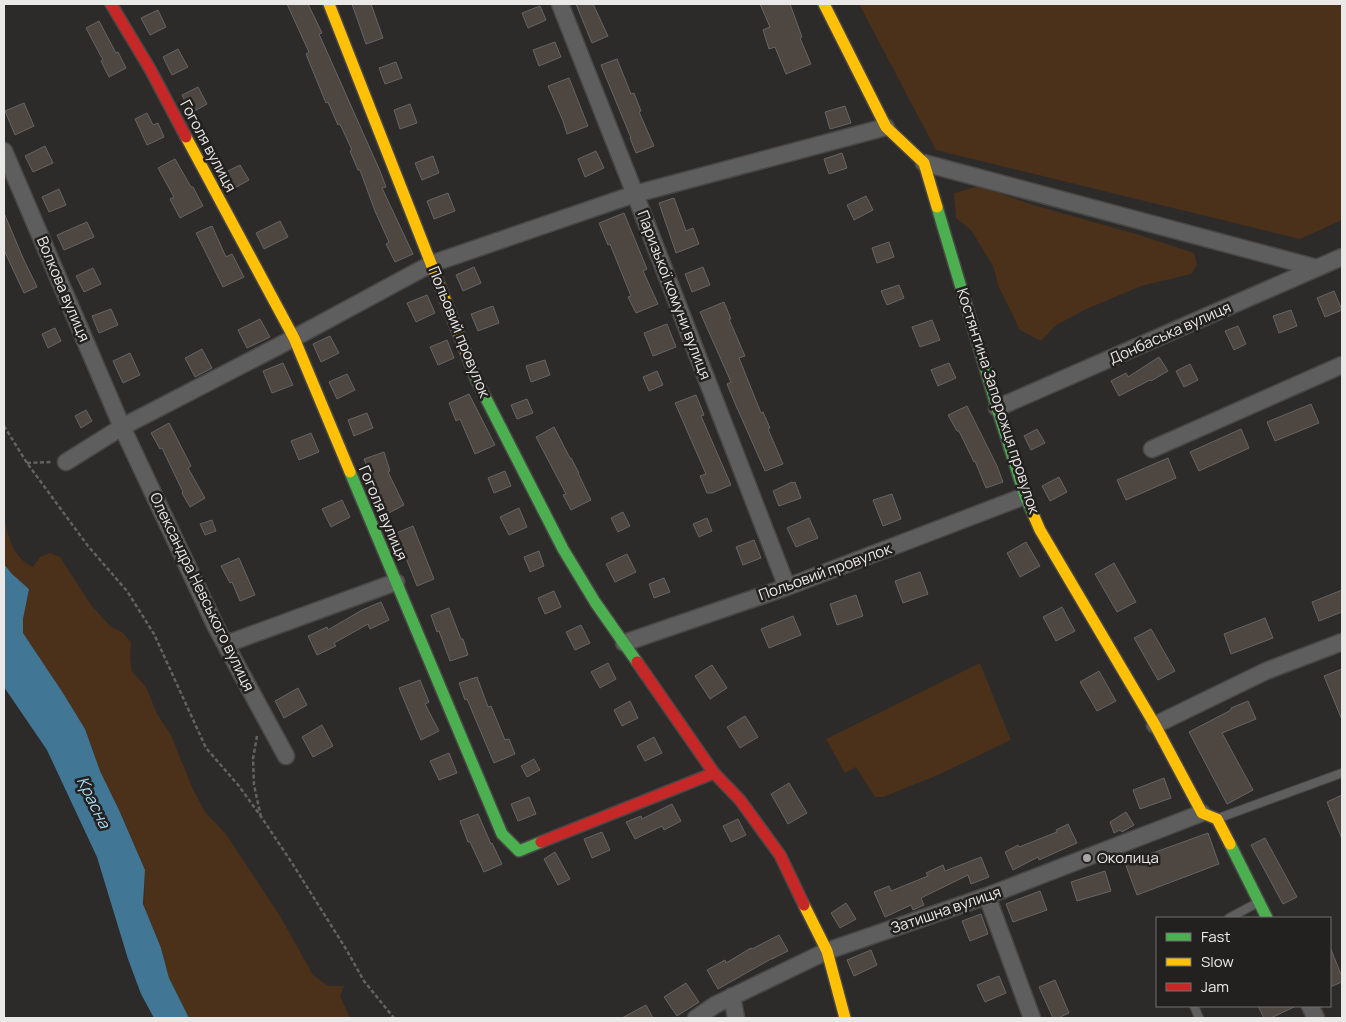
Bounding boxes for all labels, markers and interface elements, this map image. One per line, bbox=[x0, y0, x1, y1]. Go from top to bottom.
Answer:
street label: Гоголя вулиця bbox=[175, 96, 242, 196]
street label: Паризької комуни вулиця bbox=[632, 207, 716, 382]
street label: Волкова вулиця bbox=[32, 233, 95, 345]
street label: Польовий провулок bbox=[424, 263, 496, 401]
street label: Костянтина Запорожця провулок bbox=[952, 285, 1045, 517]
street label: Донбаська вулиця bbox=[1106, 296, 1234, 369]
street label: Гоголя вулиця bbox=[354, 462, 413, 564]
street label: Олександра Невського вулиця bbox=[145, 489, 260, 695]
street label: Польовий провулок bbox=[756, 538, 895, 605]
water label: Красна bbox=[72, 772, 116, 833]
place label: Околица bbox=[1097, 847, 1159, 868]
marker: Околица bbox=[1081, 852, 1093, 864]
street label: Затишна вулиця bbox=[888, 881, 1004, 938]
legend bbox=[1156, 917, 1331, 1007]
text: Fast bbox=[1201, 926, 1230, 947]
text: Slow bbox=[1201, 951, 1234, 972]
text: Jam bbox=[1201, 976, 1229, 997]

